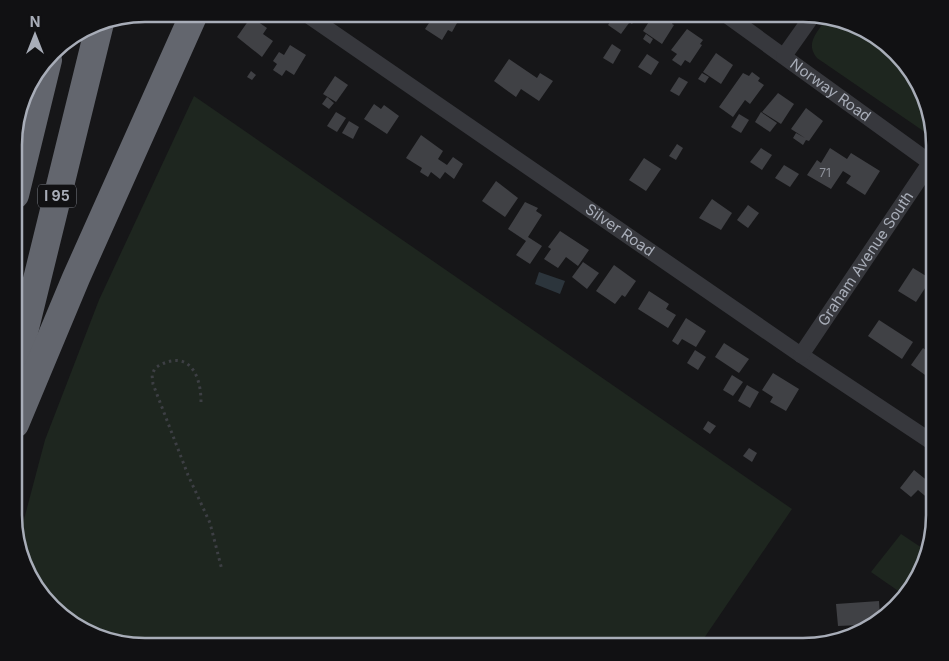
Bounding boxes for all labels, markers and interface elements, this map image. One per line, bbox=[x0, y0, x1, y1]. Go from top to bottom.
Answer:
north arrow bbox=[10, 10, 60, 60]
text: N bbox=[30, 13, 40, 30]
street label: Norway Road bbox=[786, 54, 875, 125]
house number: 71 bbox=[819, 165, 831, 180]
road number: I 95 bbox=[38, 185, 76, 208]
street label: Graham Avenue South bbox=[813, 187, 917, 329]
street label: Silver Road bbox=[582, 199, 658, 260]

